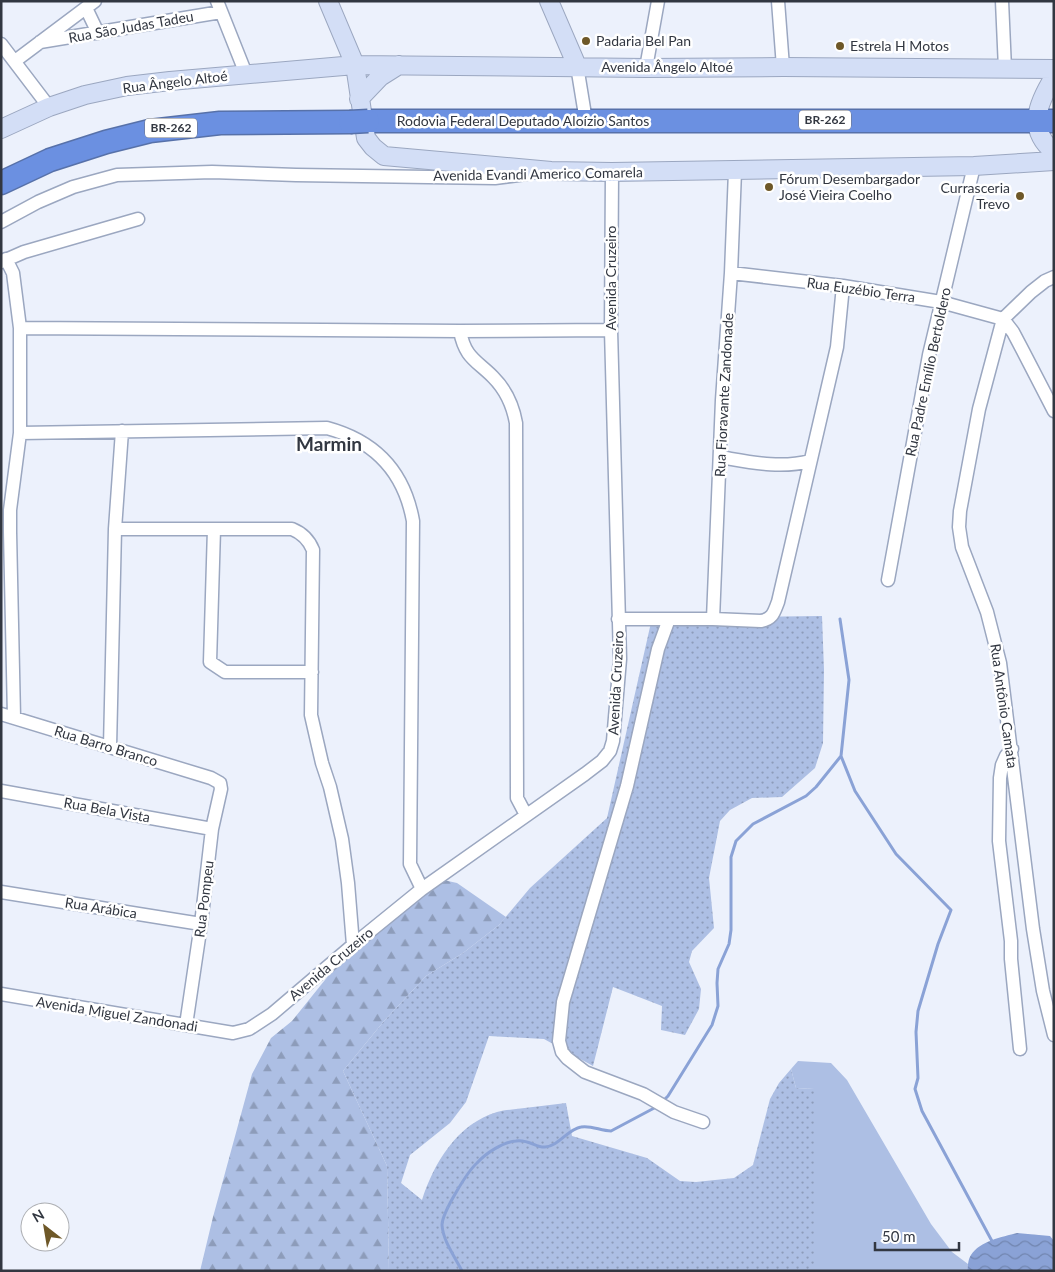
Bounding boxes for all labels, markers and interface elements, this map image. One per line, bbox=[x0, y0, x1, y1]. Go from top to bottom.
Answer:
street label: Rua São Judas Tadeu bbox=[67, 7, 195, 46]
place label: Padaria Bel Pan bbox=[596, 32, 691, 49]
marker: Padaria Bel Pan bbox=[580, 35, 592, 47]
place label: Estrela H Motos bbox=[850, 37, 949, 54]
marker: Estrela H Motos bbox=[834, 40, 846, 52]
street label: Avenida Ângelo Altoé bbox=[601, 58, 733, 75]
street label: Rua Ângelo Altoé bbox=[121, 67, 228, 96]
road number: BR-262 bbox=[799, 110, 851, 130]
street label: Rodovia Federal Deputado Aloízio Santos bbox=[397, 112, 649, 129]
road number: BR-262 bbox=[145, 119, 197, 138]
street label: Avenida Evandi Americo Comarela bbox=[433, 163, 643, 184]
place label: Fórum Desembargador José Vieira Coelho bbox=[779, 170, 920, 203]
place label: Currasceria Trevo bbox=[940, 179, 1010, 212]
marker: Fórum Desembargador José Vieira Coelho bbox=[763, 181, 775, 193]
marker: Currasceria Trevo bbox=[1014, 190, 1026, 202]
street label: Avenida Cruzeiro bbox=[602, 226, 619, 330]
street label: Rua Euzébio Terra bbox=[806, 273, 916, 306]
street label: Rua Padre Emílio Bertoldero bbox=[901, 286, 954, 458]
street label: Rua Fioravante Zandonade bbox=[711, 312, 736, 478]
district label: Marmin bbox=[296, 432, 362, 455]
street label: Avenida Cruzeiro bbox=[604, 630, 627, 736]
street label: Rua Antônio Camata bbox=[987, 642, 1022, 769]
street label: Rua Barro Branco bbox=[52, 722, 160, 769]
street label: Rua Bela Vista bbox=[63, 794, 152, 825]
street label: Rua Pompeu bbox=[190, 860, 217, 938]
street label: Rua Arábica bbox=[64, 893, 138, 922]
street label: Avenida Cruzeiro bbox=[285, 923, 376, 1004]
street label: Avenida Miguel Zandonadi bbox=[35, 992, 199, 1035]
north arrow bbox=[20, 1202, 70, 1252]
text: N bbox=[29, 1205, 47, 1225]
scale bar bbox=[875, 1220, 959, 1252]
text: 50 m bbox=[882, 1227, 916, 1245]

